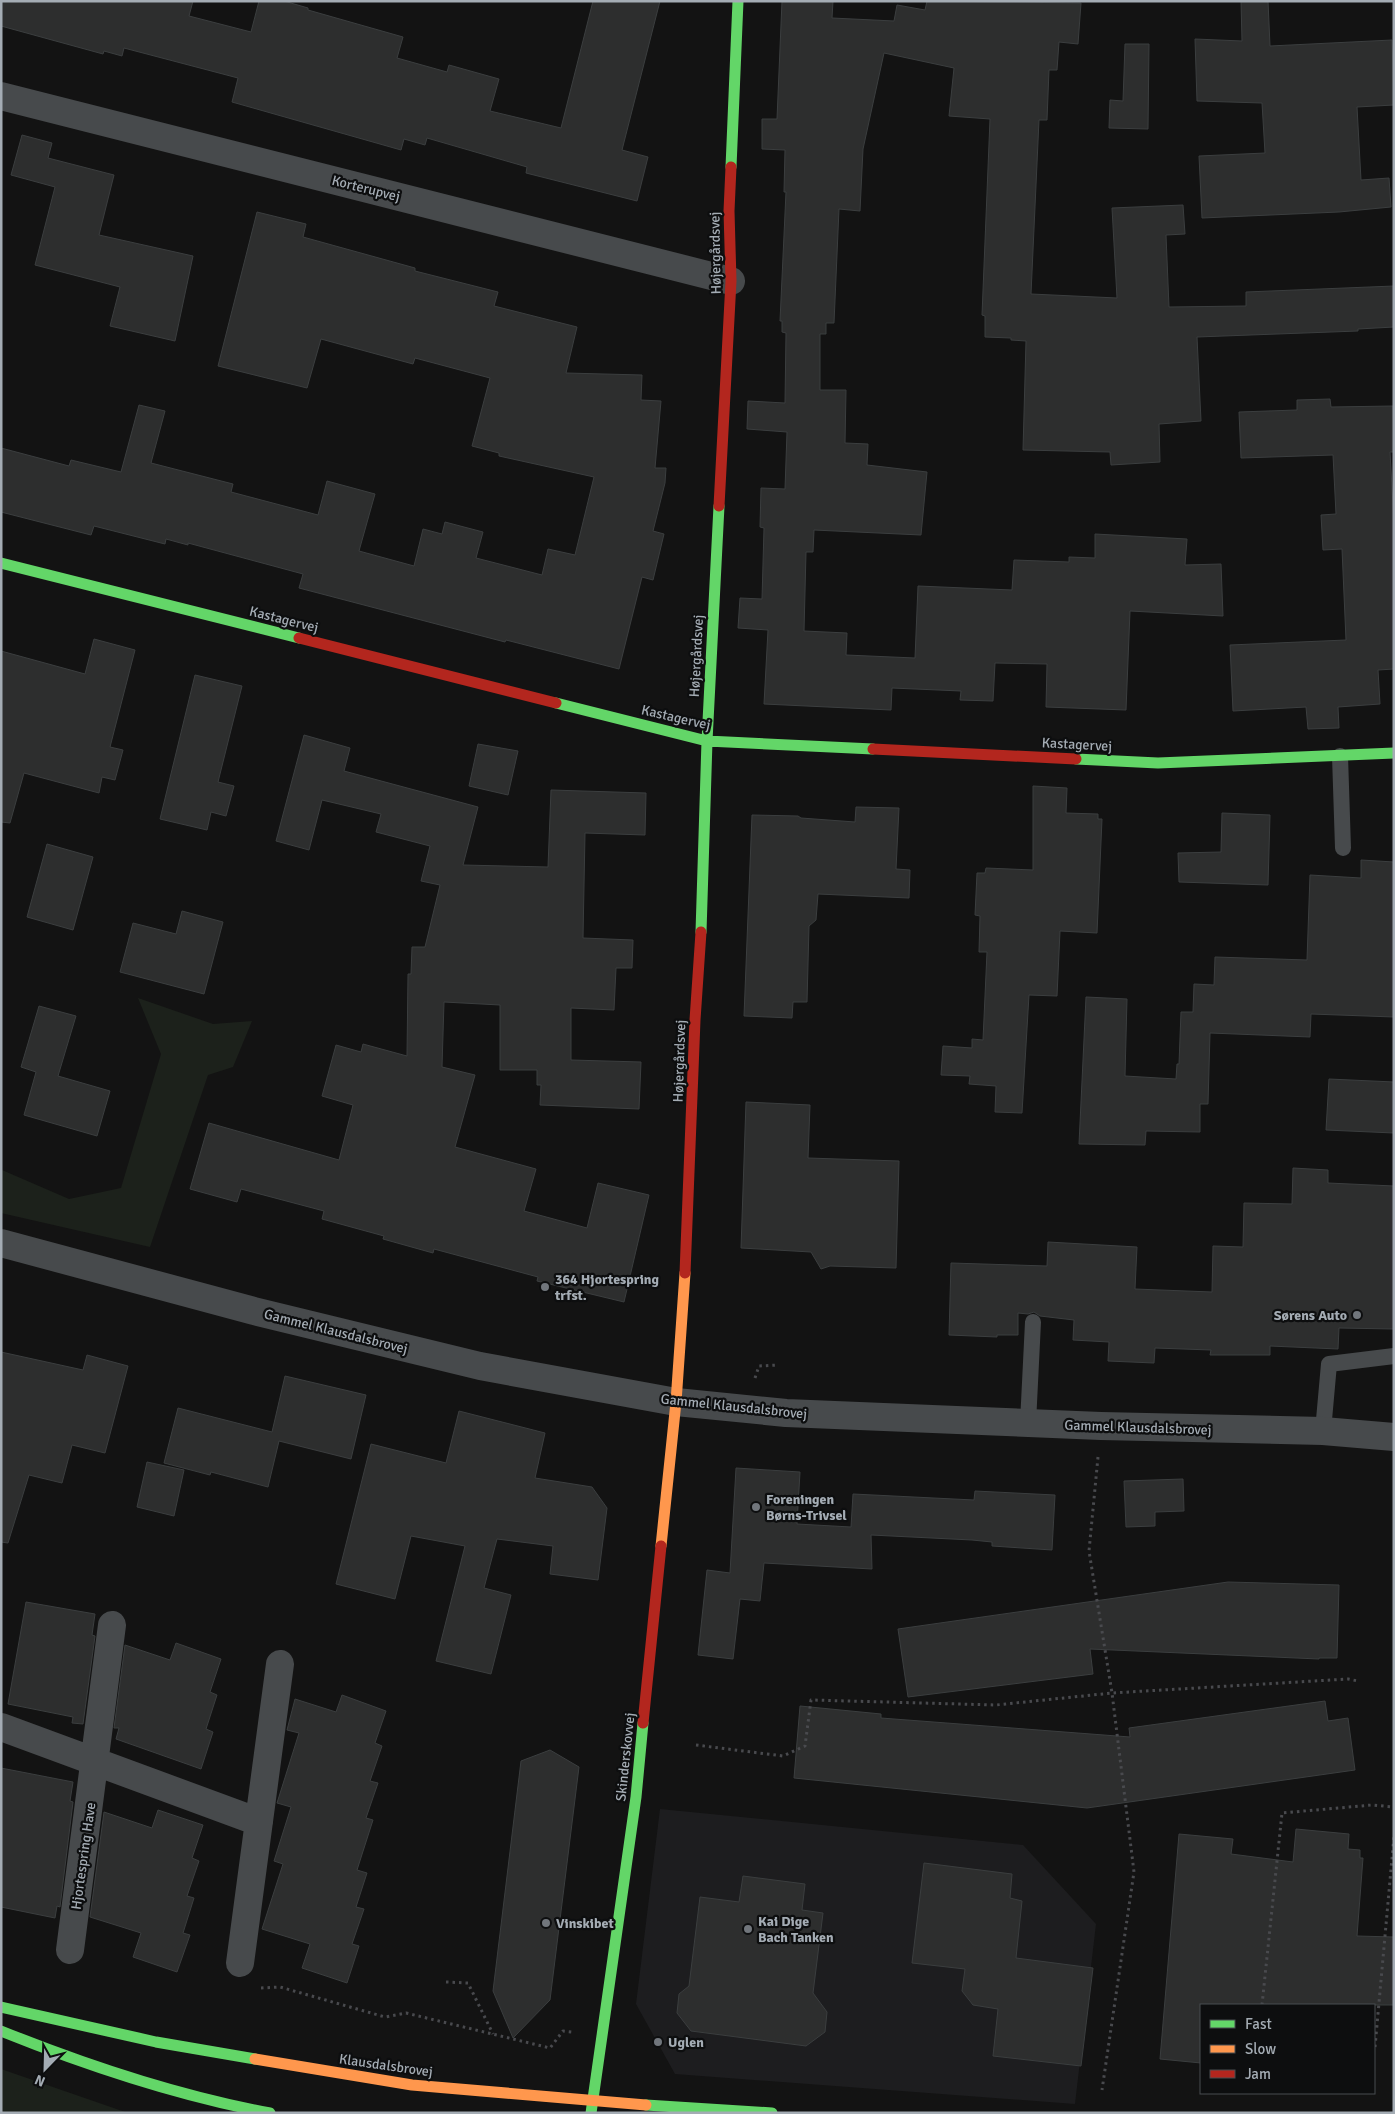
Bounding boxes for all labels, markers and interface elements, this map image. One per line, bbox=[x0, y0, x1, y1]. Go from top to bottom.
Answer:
street label: Korterupvej bbox=[330, 172, 402, 205]
street label: Højergårdsvej bbox=[706, 211, 725, 295]
street label: Kastagervej bbox=[248, 603, 320, 636]
street label: Højergårdsvej bbox=[686, 614, 707, 698]
street label: Kastagervej bbox=[640, 701, 712, 734]
street label: Kastagervej bbox=[1041, 734, 1113, 755]
street label: Højergårdsvej bbox=[670, 1019, 689, 1103]
place label: 364 Hjortespring trfst. bbox=[554, 1271, 660, 1304]
marker: 364 Hjortespring trfst. bbox=[539, 1281, 551, 1293]
street label: Gammel Klausdalsbrovej bbox=[262, 1305, 409, 1358]
place label: Sørens Auto bbox=[1274, 1307, 1347, 1324]
marker: Sørens Auto bbox=[1351, 1309, 1363, 1321]
street label: Gammel Klausdalsbrovej bbox=[660, 1390, 808, 1423]
street label: Gammel Klausdalsbrovej bbox=[1064, 1416, 1212, 1439]
place label: Foreningen Børns-Trivsel bbox=[766, 1491, 847, 1524]
marker: Foreningen Børns-Trivsel bbox=[750, 1501, 762, 1513]
street label: Skinderskovvej bbox=[612, 1712, 639, 1802]
street label: Hjortespring Have bbox=[68, 1801, 99, 1911]
place label: Kai Dige Bach Tanken bbox=[758, 1913, 834, 1946]
place label: Vinskibet bbox=[556, 1915, 614, 1932]
marker: Vinskibet bbox=[540, 1917, 552, 1929]
marker: Kai Dige Bach Tanken bbox=[742, 1923, 754, 1935]
legend bbox=[1200, 2004, 1375, 2094]
text: Fast bbox=[1245, 2015, 1272, 2033]
place label: Uglen bbox=[668, 2034, 704, 2051]
marker: Uglen bbox=[652, 2036, 664, 2048]
text: Slow bbox=[1245, 2040, 1276, 2058]
north arrow bbox=[20, 2044, 70, 2094]
street label: Klausdalsbrovej bbox=[338, 2050, 434, 2080]
text: Jam bbox=[1245, 2065, 1271, 2083]
text: N bbox=[32, 2071, 48, 2090]

